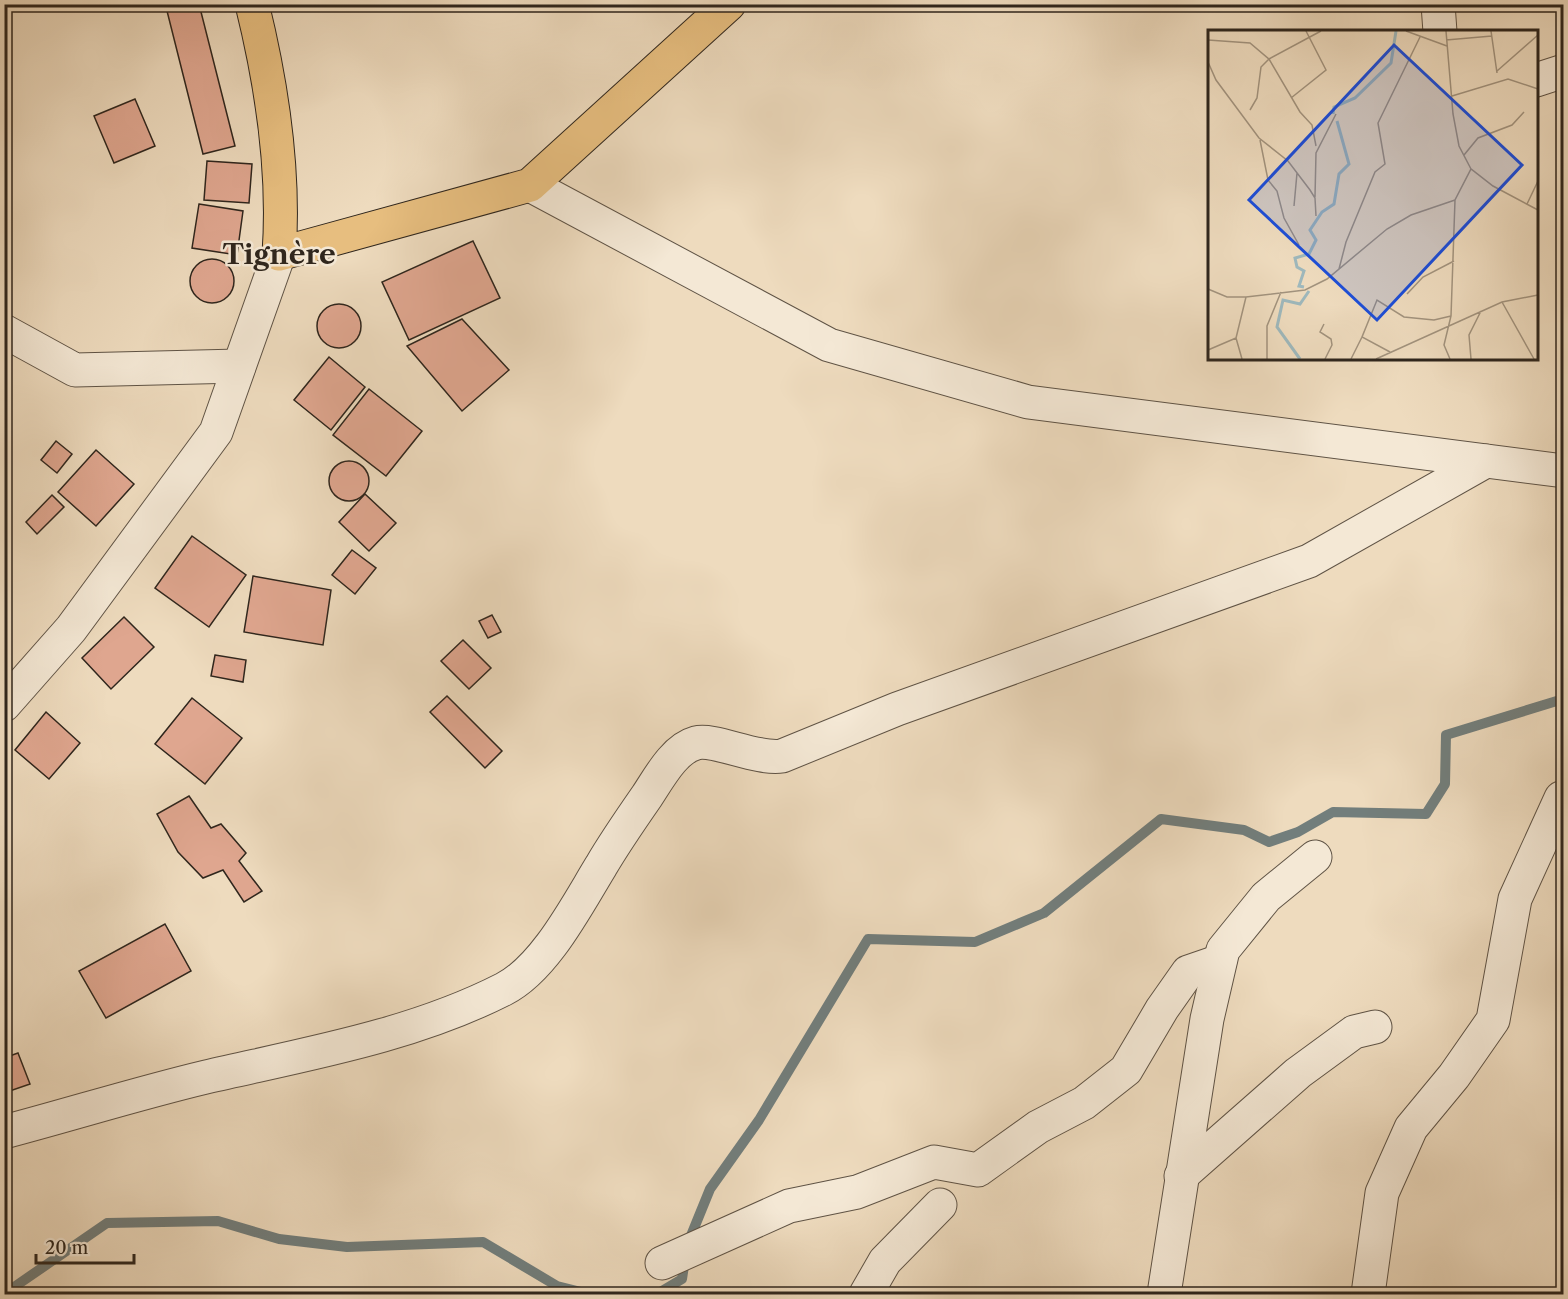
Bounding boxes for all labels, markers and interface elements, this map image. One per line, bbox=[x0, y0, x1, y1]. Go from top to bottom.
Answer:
inset map bbox=[1208, 30, 1538, 360]
district label: Tignère bbox=[222, 237, 336, 271]
scale bar bbox=[36, 1227, 134, 1265]
text: 20 m bbox=[45, 1237, 89, 1259]

